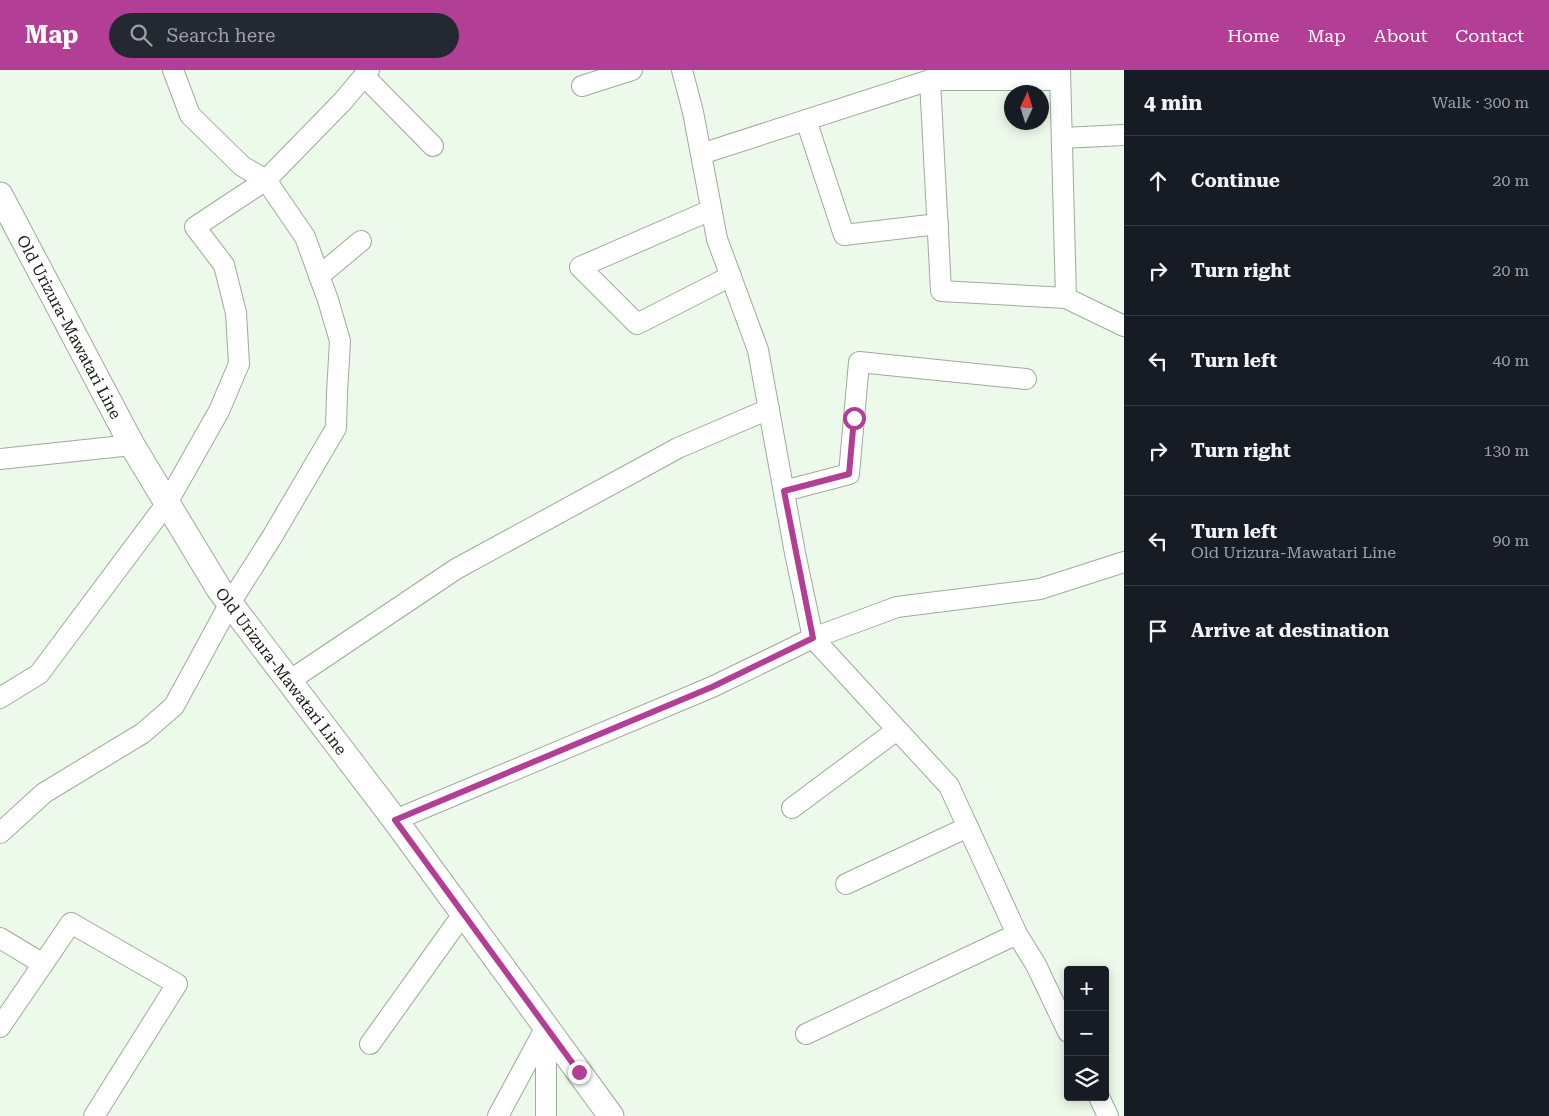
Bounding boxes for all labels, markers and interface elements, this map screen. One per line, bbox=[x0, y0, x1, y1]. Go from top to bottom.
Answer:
search box bbox=[109, 13, 459, 58]
text: Map bbox=[25, 21, 79, 49]
icon: search bbox=[127, 21, 155, 49]
text: Search here bbox=[167, 24, 275, 47]
text: Home bbox=[1227, 25, 1279, 46]
text: Map bbox=[1307, 25, 1346, 46]
text: About bbox=[1374, 25, 1427, 46]
text: Contact bbox=[1455, 25, 1524, 46]
north arrow bbox=[1004, 85, 1049, 130]
text: 4 min bbox=[1144, 91, 1202, 115]
text: Walk · 300 m bbox=[1432, 93, 1529, 112]
icon: ahead bbox=[1144, 167, 1172, 195]
text: Continue bbox=[1191, 169, 1280, 192]
text: 20 m bbox=[1492, 171, 1529, 190]
street label: Old Urizura-Mawatari Line bbox=[13, 232, 126, 422]
icon: right bbox=[1144, 257, 1172, 285]
text: Turn right bbox=[1191, 259, 1291, 282]
text: 20 m bbox=[1492, 261, 1529, 280]
icon: left bbox=[1144, 347, 1172, 375]
text: Turn left bbox=[1191, 349, 1277, 372]
text: 40 m bbox=[1492, 351, 1529, 370]
route start bbox=[843, 407, 866, 430]
icon: right bbox=[1144, 437, 1172, 465]
text: Turn right bbox=[1191, 439, 1291, 462]
text: 130 m bbox=[1483, 441, 1529, 460]
text: Turn left bbox=[1191, 520, 1277, 543]
icon: left bbox=[1144, 527, 1172, 555]
text: 90 m bbox=[1492, 531, 1529, 550]
text: Old Urizura-Mawatari Line bbox=[1191, 543, 1396, 562]
street label: Old Urizura-Mawatari Line bbox=[212, 584, 351, 759]
icon: arrive bbox=[1144, 617, 1172, 645]
text: Arrive at destination bbox=[1191, 619, 1389, 642]
map controls bbox=[1064, 966, 1109, 1101]
button: + bbox=[1064, 966, 1109, 1011]
button: − bbox=[1064, 1011, 1109, 1056]
button: layers bbox=[1064, 1056, 1109, 1101]
route end bbox=[568, 1061, 591, 1084]

